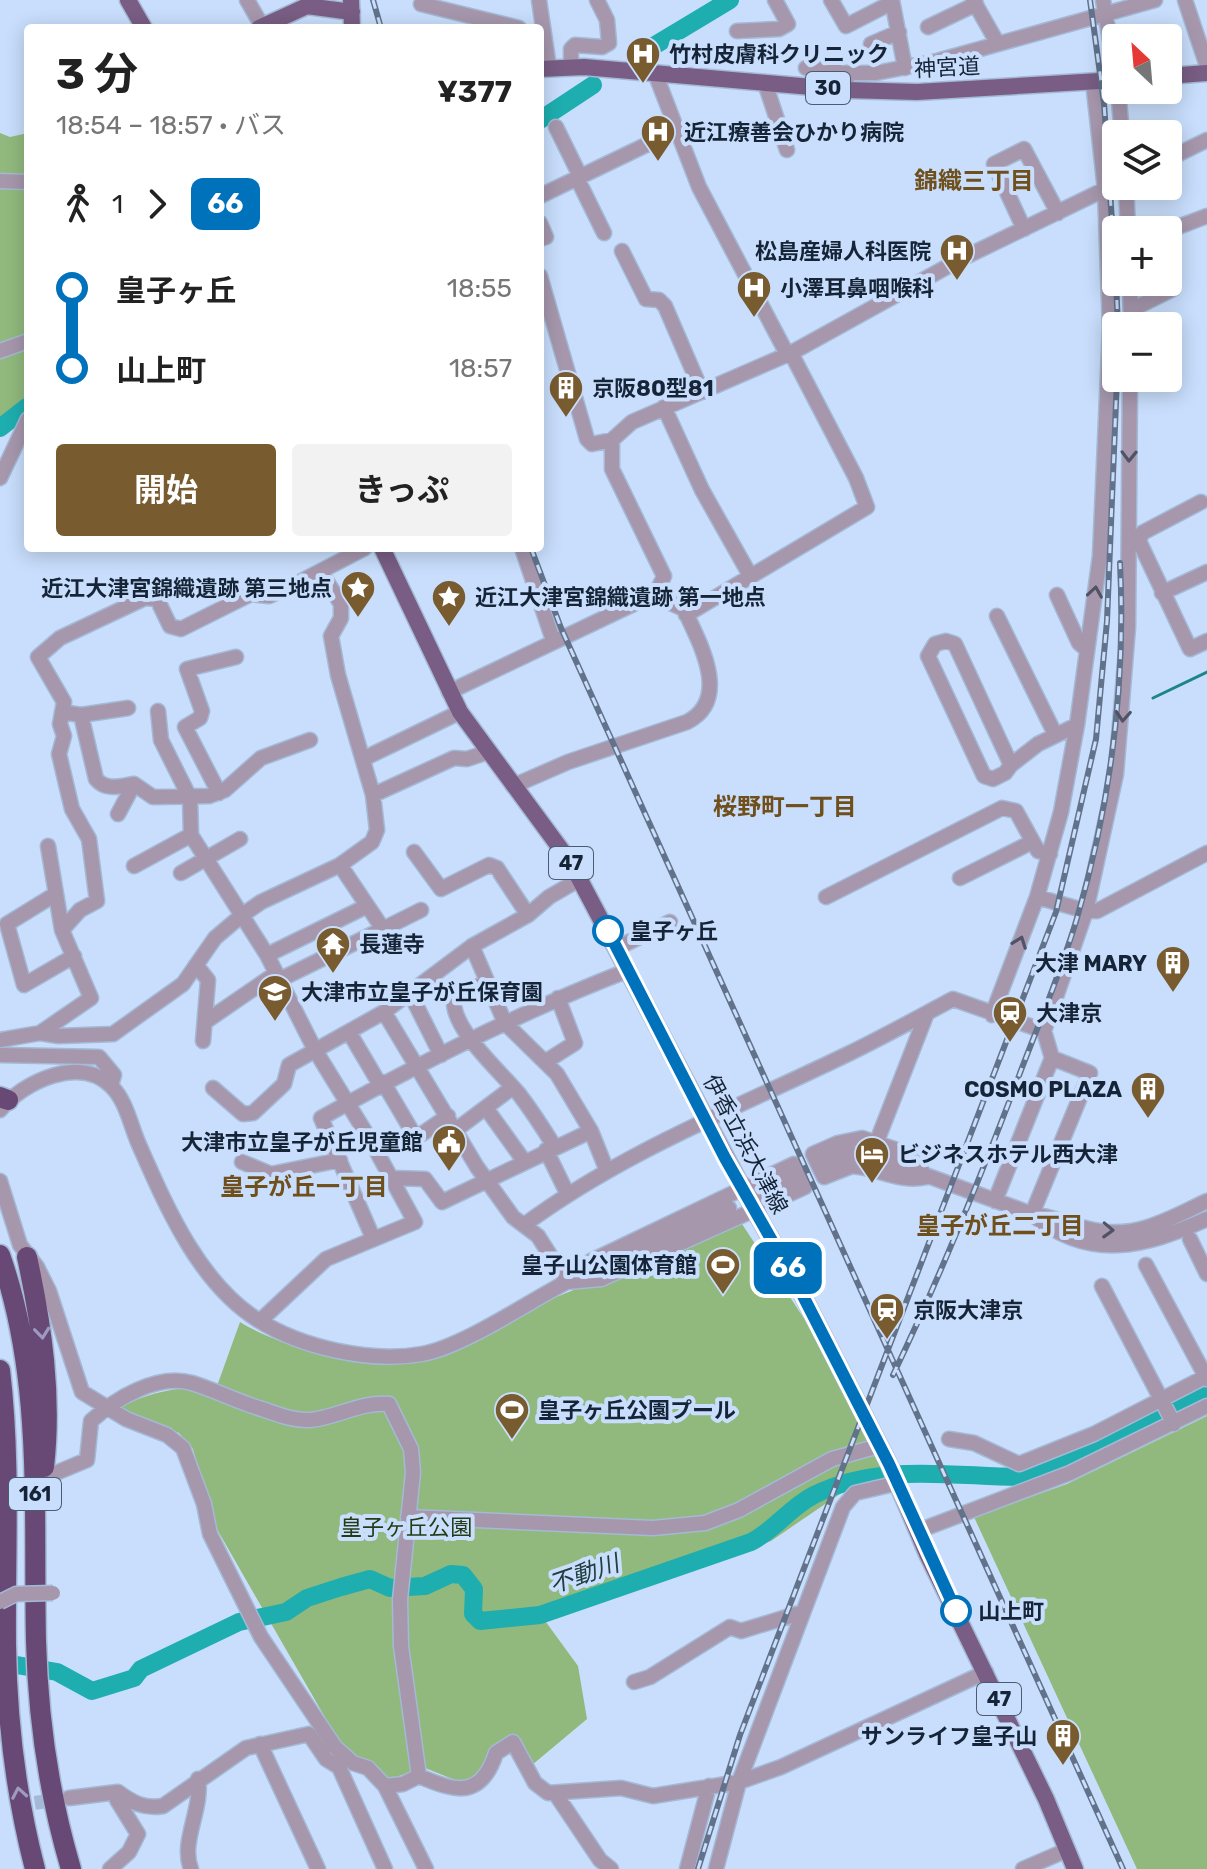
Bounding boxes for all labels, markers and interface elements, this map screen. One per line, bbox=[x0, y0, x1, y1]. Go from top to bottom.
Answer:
north arrow bbox=[1102, 24, 1182, 104]
map controls bbox=[1102, 24, 1182, 392]
hospital icon: 竹村皮膚科クリニック bbox=[624, 35, 662, 85]
place label: 竹村皮膚科クリニック bbox=[669, 41, 889, 68]
text: 3 分 bbox=[56, 48, 138, 100]
street label: 神宮道 bbox=[913, 52, 981, 83]
road number: 30 bbox=[806, 72, 850, 104]
text: ¥377 bbox=[437, 74, 512, 110]
text: 18:54 – 18:57 · バス bbox=[56, 110, 286, 141]
hospital icon: 近江療善会ひかり病院 bbox=[639, 113, 677, 163]
place label: 近江療善会ひかり病院 bbox=[684, 119, 904, 146]
button: layers bbox=[1102, 120, 1182, 200]
district label: 錦織三丁目 bbox=[914, 167, 1034, 195]
icon: walk bbox=[56, 182, 100, 226]
icon: forward bbox=[135, 182, 179, 226]
text: 66 bbox=[207, 187, 244, 220]
text: 1 bbox=[112, 189, 123, 220]
button: + bbox=[1102, 216, 1182, 296]
hospital icon: 松島産婦人科医院 bbox=[938, 232, 976, 282]
place label: 松島産婦人科医院 bbox=[755, 238, 931, 265]
hospital icon: 小澤耳鼻咽喉科 bbox=[735, 269, 773, 319]
text: 皇子ヶ丘 bbox=[116, 273, 236, 309]
text: 18:55 bbox=[447, 273, 512, 304]
place label: 小澤耳鼻咽喉科 bbox=[780, 275, 934, 302]
button: − bbox=[1102, 312, 1182, 392]
text: 山上町 bbox=[116, 353, 206, 389]
text: 18:57 bbox=[449, 353, 512, 384]
building icon: 京阪80型81 bbox=[547, 369, 585, 419]
place label: 京阪80型81 bbox=[592, 375, 714, 402]
button: 開始 bbox=[56, 444, 276, 536]
button: きっぷ bbox=[292, 444, 512, 536]
one-way arrow bbox=[1120, 450, 1137, 463]
place icon: 近江大津宮錦織遺跡 第三地点 bbox=[339, 569, 377, 619]
place label: 近江大津宮錦織遺跡 第三地点 bbox=[41, 575, 332, 602]
place icon: 近江大津宮錦織遺跡 第一地点 bbox=[430, 578, 468, 628]
place label: 近江大津宮錦織遺跡 第一地点 bbox=[475, 584, 766, 611]
one-way arrow bbox=[1086, 585, 1103, 599]
one-way arrow bbox=[1115, 710, 1132, 723]
district label: 桜野町一丁目 bbox=[713, 793, 857, 821]
road number: 47 bbox=[549, 847, 593, 879]
marker: 皇子ヶ丘 bbox=[593, 916, 623, 946]
place label: 皇子ヶ丘 bbox=[630, 918, 718, 945]
temple icon: 長蓮寺 bbox=[314, 925, 352, 975]
place label: 長蓮寺 bbox=[359, 931, 425, 958]
one-way arrow bbox=[1011, 936, 1027, 950]
building icon: 大津 MARY bbox=[1154, 944, 1192, 994]
place label: 大津 MARY bbox=[1035, 950, 1147, 977]
school or university icon: 大津市立皇子が丘保育園 bbox=[256, 973, 294, 1023]
place label: 大津市立皇子が丘保育園 bbox=[301, 979, 543, 1006]
station icon: 大津京 bbox=[991, 994, 1029, 1044]
place label: 大津京 bbox=[1036, 1000, 1102, 1027]
street label: 伊香立浜大津線 bbox=[697, 1070, 794, 1219]
building icon: COSMO PLAZA bbox=[1129, 1070, 1167, 1120]
place label: COSMO PLAZA bbox=[964, 1076, 1122, 1103]
public building icon: 大津市立皇子が丘児童館 bbox=[430, 1123, 468, 1173]
place label: 大津市立皇子が丘児童館 bbox=[181, 1129, 423, 1156]
hotel icon: ビジネスホテル西大津 bbox=[853, 1135, 891, 1185]
place label: ビジネスホテル西大津 bbox=[898, 1141, 1118, 1168]
district label: 皇子が丘一丁目 bbox=[220, 1173, 388, 1201]
district label: 皇子が丘二丁目 bbox=[916, 1212, 1084, 1240]
one-way arrow bbox=[1102, 1222, 1115, 1239]
line badge: 66 bbox=[752, 1242, 824, 1294]
sports icon: 皇子山公園体育館 bbox=[704, 1246, 742, 1296]
text: 66 bbox=[770, 1251, 806, 1284]
place label: 皇子山公園体育館 bbox=[521, 1252, 697, 1279]
station icon: 京阪大津京 bbox=[868, 1291, 906, 1341]
place label: 京阪大津京 bbox=[913, 1297, 1023, 1324]
one-way arrow bbox=[33, 1327, 50, 1340]
sports icon: 皇子ヶ丘公園プール bbox=[493, 1391, 531, 1441]
place label: 皇子ヶ丘公園プール bbox=[538, 1397, 736, 1424]
road number: 161 bbox=[9, 1478, 61, 1510]
park label: 皇子ヶ丘公園 bbox=[340, 1514, 472, 1541]
water label: 不動川 bbox=[545, 1548, 625, 1599]
marker: 山上町 bbox=[941, 1596, 971, 1626]
place label: 山上町 bbox=[978, 1598, 1044, 1625]
road number: 47 bbox=[977, 1683, 1021, 1715]
building icon: サンライフ皇子山 bbox=[1044, 1717, 1082, 1767]
place label: サンライフ皇子山 bbox=[861, 1723, 1037, 1750]
one-way arrow bbox=[11, 1786, 28, 1800]

